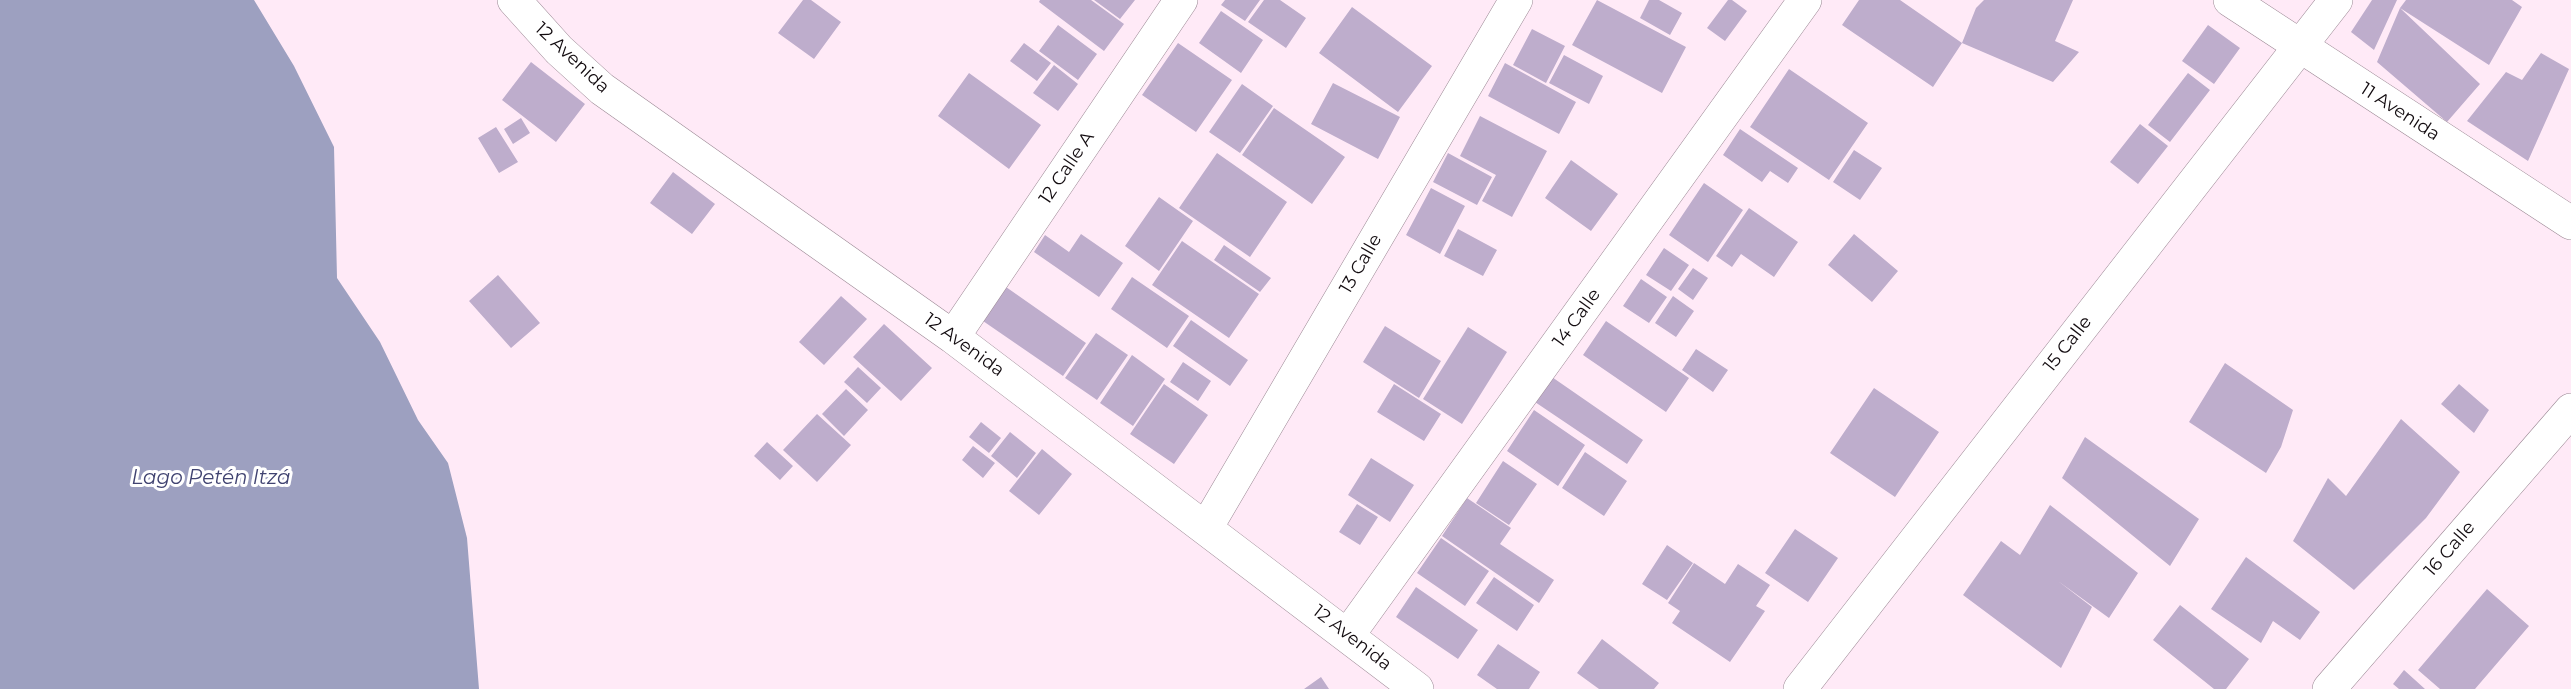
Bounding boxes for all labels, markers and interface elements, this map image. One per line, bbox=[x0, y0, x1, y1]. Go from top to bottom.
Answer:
street label: 12 Avenida bbox=[530, 18, 614, 98]
street label: 11 Avenida bbox=[2356, 78, 2444, 146]
street label: 12 Calle A bbox=[1035, 128, 1099, 208]
street label: 13 Calle bbox=[1335, 230, 1387, 298]
street label: 14 Calle bbox=[1549, 285, 1605, 351]
street label: 12 Avenida bbox=[920, 309, 1008, 381]
street label: 15 Calle bbox=[2039, 312, 2097, 376]
water label: Lago Petén Itzá bbox=[131, 466, 291, 490]
street label: 16 Calle bbox=[2420, 517, 2480, 581]
street label: 12 Avenida bbox=[1308, 601, 1396, 675]

